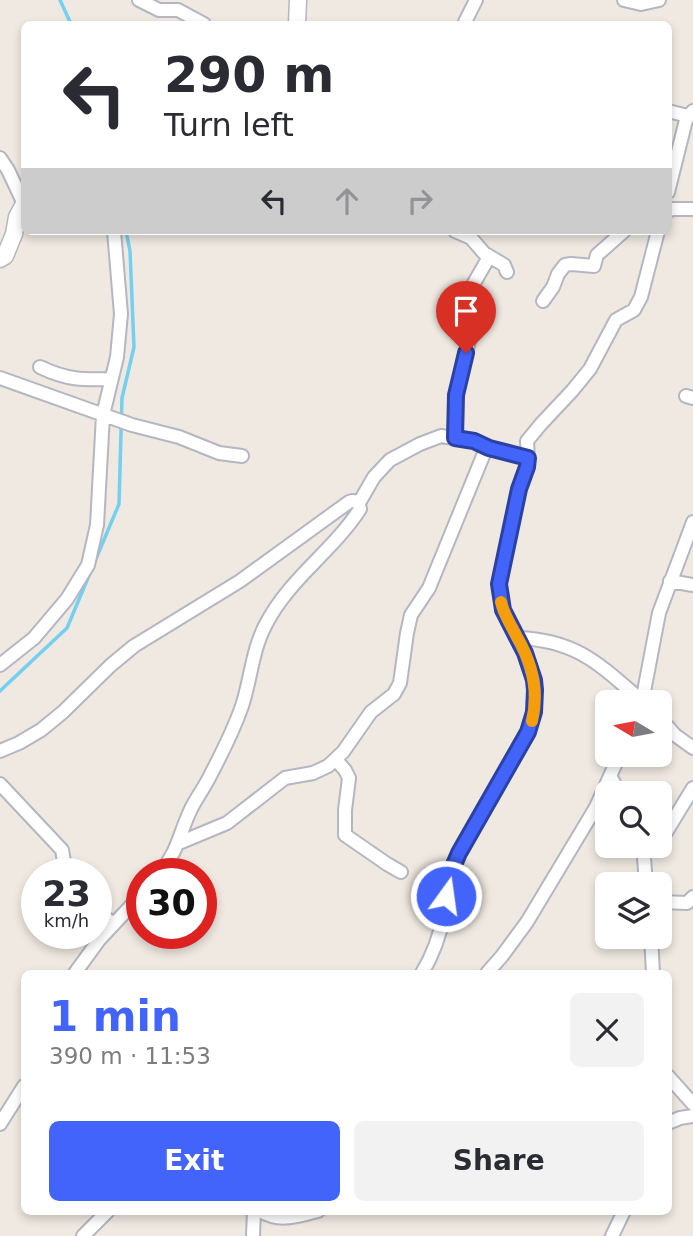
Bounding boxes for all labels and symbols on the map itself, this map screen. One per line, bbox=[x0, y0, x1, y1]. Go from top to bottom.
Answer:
pin bbox=[436, 281, 496, 353]
north arrow bbox=[595, 690, 672, 766]
speed limit sign: 30 bbox=[126, 858, 217, 949]
position arrow bbox=[409, 859, 483, 933]

